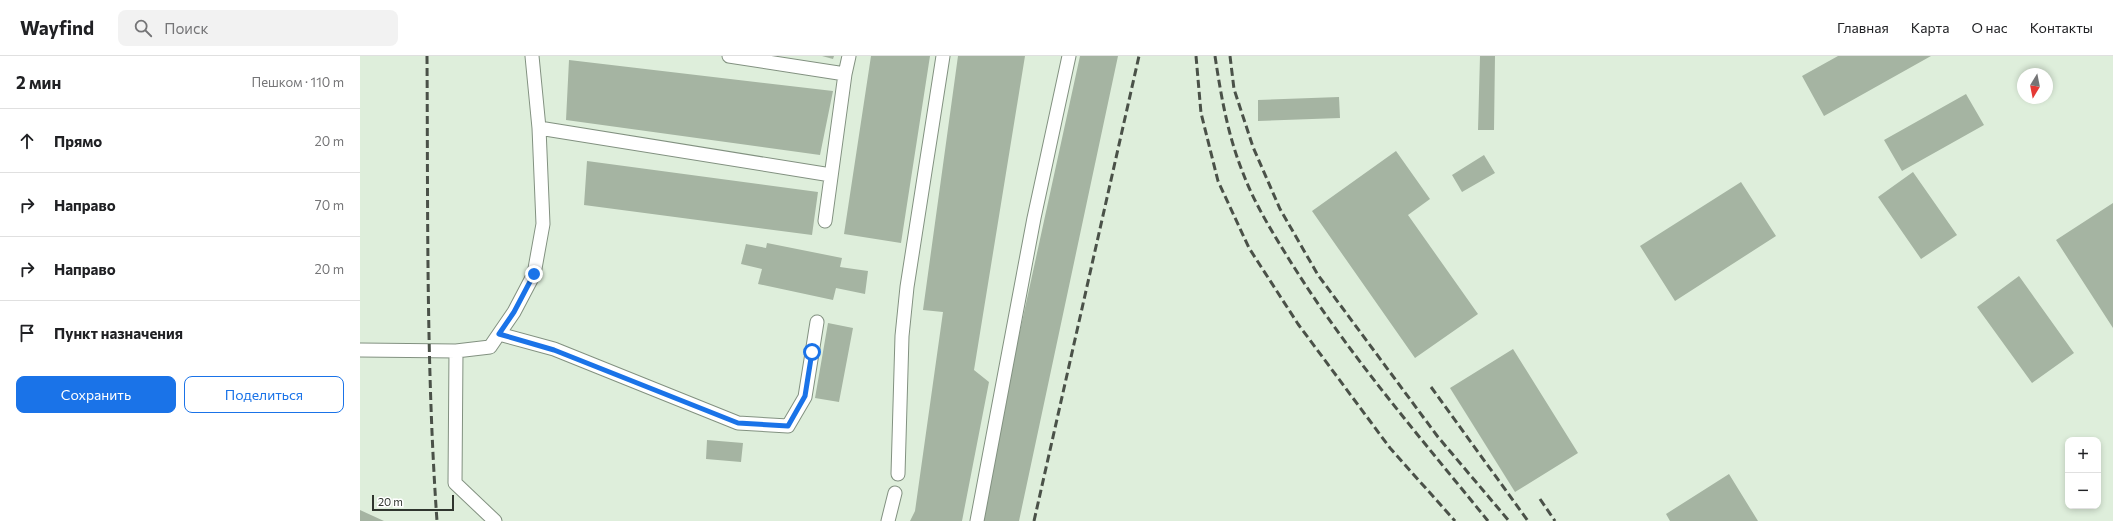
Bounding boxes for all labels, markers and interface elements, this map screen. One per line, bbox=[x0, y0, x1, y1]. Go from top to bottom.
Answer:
search box bbox=[118, 10, 398, 46]
text: Wayfind bbox=[20, 16, 94, 39]
icon: search bbox=[132, 17, 154, 39]
text: Поиск bbox=[164, 19, 208, 37]
text: Главная bbox=[1837, 19, 1889, 36]
text: Карта bbox=[1911, 19, 1949, 36]
text: О нас bbox=[1971, 19, 2008, 36]
text: Контакты bbox=[2030, 19, 2093, 36]
north arrow bbox=[2017, 68, 2053, 104]
text: 2 мин bbox=[16, 72, 61, 93]
text: Пешком · 110 m bbox=[252, 74, 344, 90]
icon: ahead bbox=[16, 130, 38, 152]
text: Прямо bbox=[54, 132, 102, 150]
text: 20 m bbox=[315, 133, 344, 149]
icon: right bbox=[16, 194, 38, 216]
text: Направо bbox=[54, 196, 116, 214]
text: 70 m bbox=[315, 197, 344, 213]
icon: right bbox=[16, 258, 38, 280]
text: Направо bbox=[54, 260, 116, 278]
text: 20 m bbox=[315, 261, 344, 277]
route end bbox=[525, 265, 543, 283]
icon: arrive bbox=[16, 322, 38, 344]
text: Пункт назначения bbox=[54, 324, 183, 342]
route start bbox=[803, 343, 821, 361]
button: Сохранить bbox=[16, 376, 176, 413]
button: Поделиться bbox=[184, 376, 344, 413]
map controls bbox=[2065, 437, 2101, 509]
button: + bbox=[2065, 437, 2101, 473]
button: − bbox=[2065, 473, 2101, 509]
scale bar bbox=[372, 493, 454, 512]
text: 20 m bbox=[378, 495, 403, 508]

